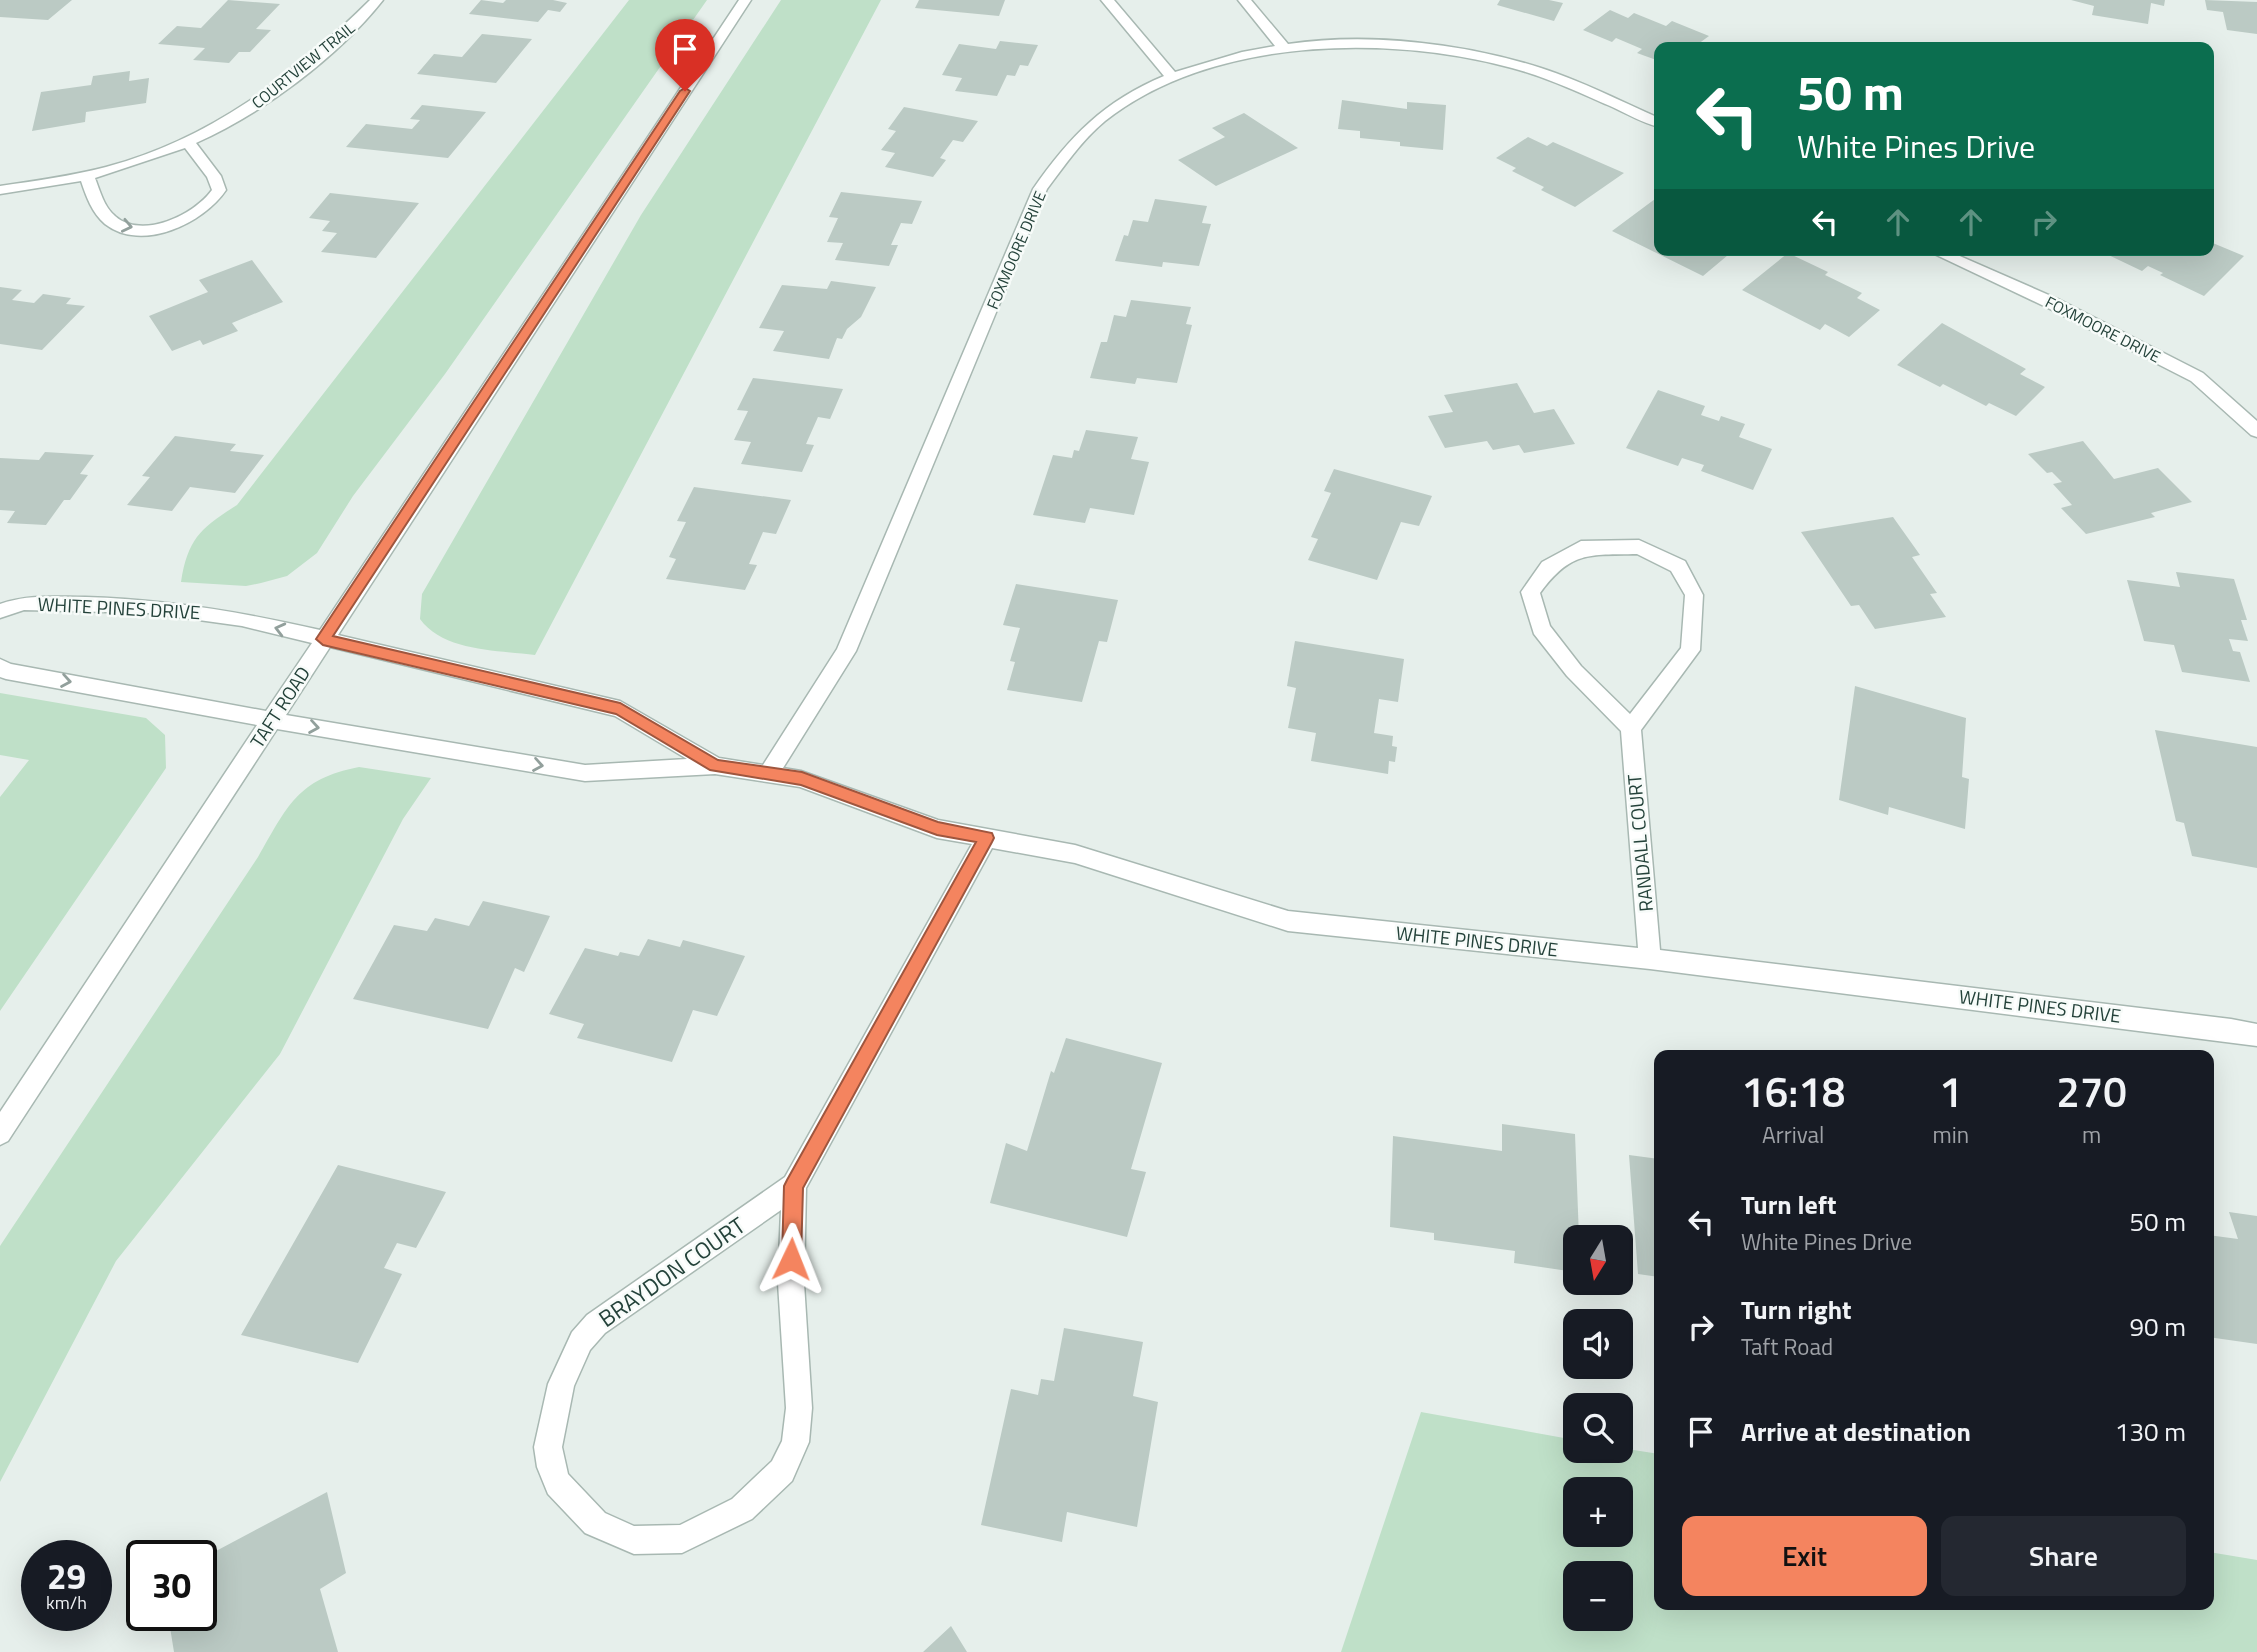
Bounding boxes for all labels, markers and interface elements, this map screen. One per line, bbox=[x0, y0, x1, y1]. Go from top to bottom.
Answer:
street label: COURTVIEW TRAIL bbox=[246, 16, 360, 114]
pin bbox=[655, 19, 715, 91]
icon: arrive bbox=[666, 30, 704, 68]
text: 50 m bbox=[1797, 54, 1904, 129]
icon: left bbox=[1682, 70, 1773, 161]
text: White Pines Drive bbox=[1797, 122, 2035, 170]
street label: FOXMOORE DRIVE bbox=[980, 187, 1052, 313]
icon: left bbox=[1806, 203, 1844, 241]
icon: ahead bbox=[1879, 203, 1917, 241]
icon: ahead bbox=[1952, 203, 1990, 241]
icon: right bbox=[2025, 203, 2063, 241]
one-way arrow bbox=[121, 218, 133, 233]
street label: FOXMOORE DRIVE bbox=[2041, 290, 2165, 368]
street label: WHITE PINES DRIVE bbox=[37, 589, 201, 626]
one-way arrow bbox=[274, 623, 286, 637]
street label: TAFT ROAD bbox=[242, 660, 317, 753]
one-way arrow bbox=[60, 673, 72, 688]
one-way arrow bbox=[308, 719, 320, 734]
one-way arrow bbox=[532, 757, 544, 772]
street label: RANDALL COURT bbox=[1619, 773, 1660, 913]
street label: WHITE PINES DRIVE bbox=[1395, 918, 1560, 963]
street label: WHITE PINES DRIVE bbox=[1957, 981, 2123, 1030]
text: 16:18 bbox=[1741, 1059, 1845, 1123]
text: 1 bbox=[1939, 1059, 1963, 1123]
text: 270 bbox=[2056, 1059, 2127, 1123]
text: Arrival bbox=[1762, 1117, 1824, 1152]
text: min bbox=[1932, 1117, 1969, 1152]
text: m bbox=[2082, 1117, 2101, 1152]
text: Turn left bbox=[1741, 1185, 1836, 1224]
text: 50 m bbox=[2129, 1202, 2186, 1241]
icon: left bbox=[1682, 1203, 1720, 1241]
street label: BRAYDON COURT bbox=[591, 1208, 752, 1335]
position arrow bbox=[754, 1222, 828, 1296]
text: White Pines Drive bbox=[1741, 1224, 1912, 1259]
north arrow bbox=[1563, 1225, 1633, 1295]
map controls bbox=[1563, 1225, 1633, 1631]
text: Turn right bbox=[1741, 1290, 1852, 1329]
text: 90 m bbox=[2129, 1307, 2186, 1346]
icon: right bbox=[1682, 1308, 1720, 1346]
button: sound bbox=[1563, 1309, 1633, 1379]
text: Taft Road bbox=[1741, 1329, 1833, 1364]
button: search bbox=[1563, 1393, 1633, 1463]
text: Arrive at destination bbox=[1741, 1412, 1971, 1451]
text: 130 m bbox=[2115, 1412, 2186, 1451]
icon: arrive bbox=[1682, 1413, 1720, 1451]
button: + bbox=[1563, 1477, 1633, 1547]
button: Exit bbox=[1682, 1516, 1927, 1596]
button: Share bbox=[1941, 1516, 2186, 1596]
speed limit sign: 30 bbox=[126, 1540, 217, 1631]
text: 29 bbox=[47, 1549, 86, 1603]
button: − bbox=[1563, 1561, 1633, 1631]
text: km/h bbox=[46, 1589, 87, 1616]

